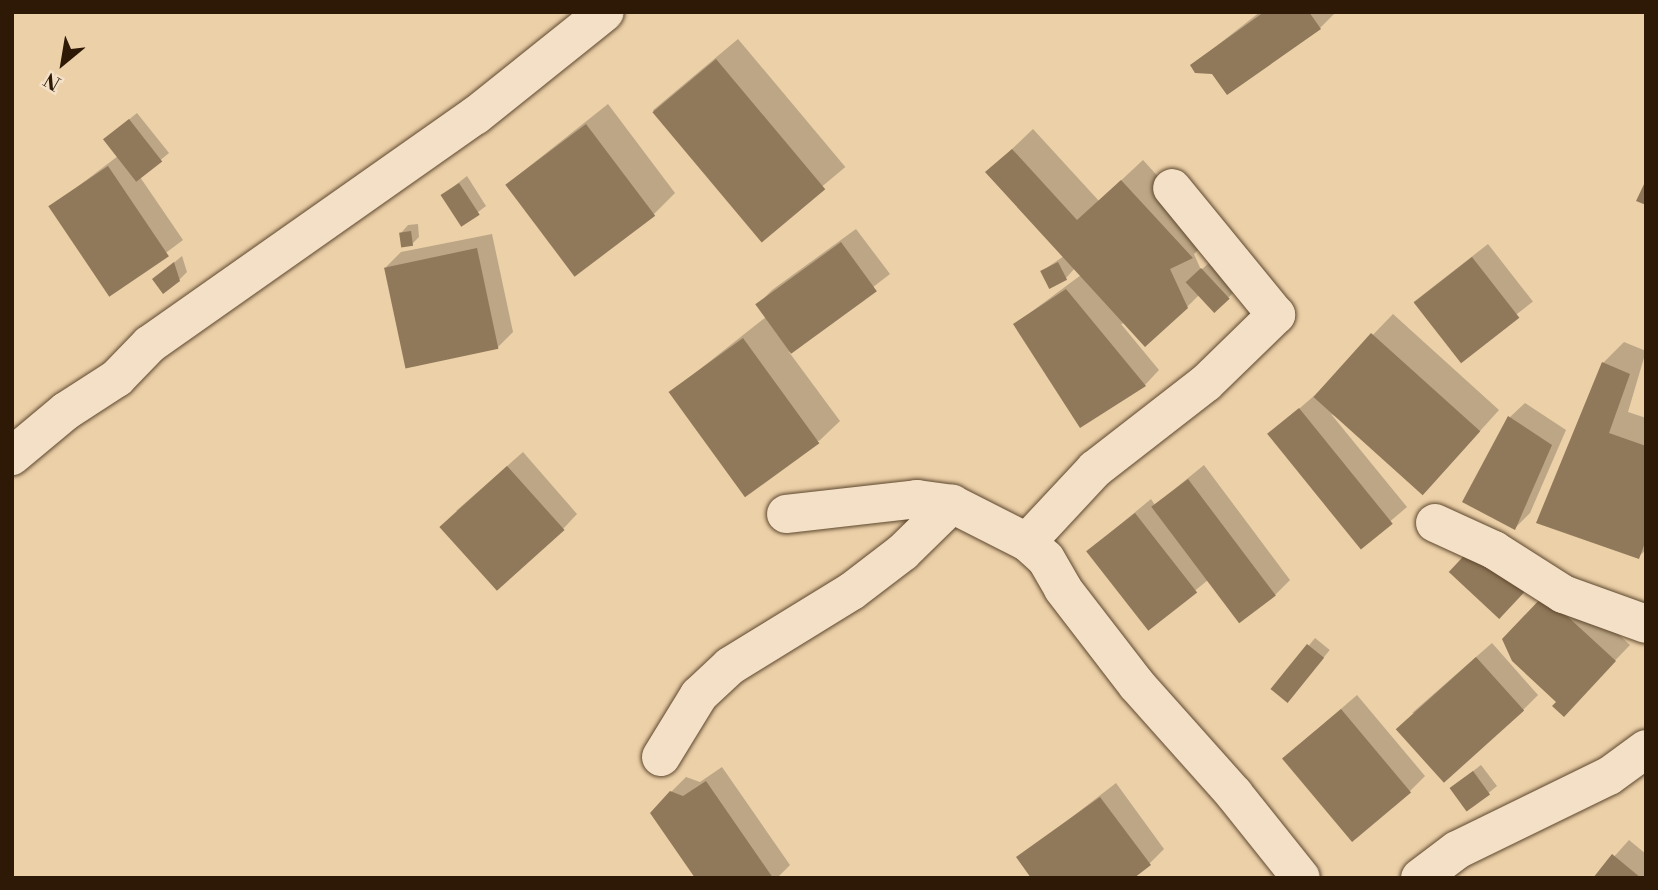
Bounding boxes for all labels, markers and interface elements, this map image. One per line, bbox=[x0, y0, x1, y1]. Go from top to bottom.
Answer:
north arrow bbox=[28, 28, 98, 98]
text: N bbox=[40, 67, 65, 95]

